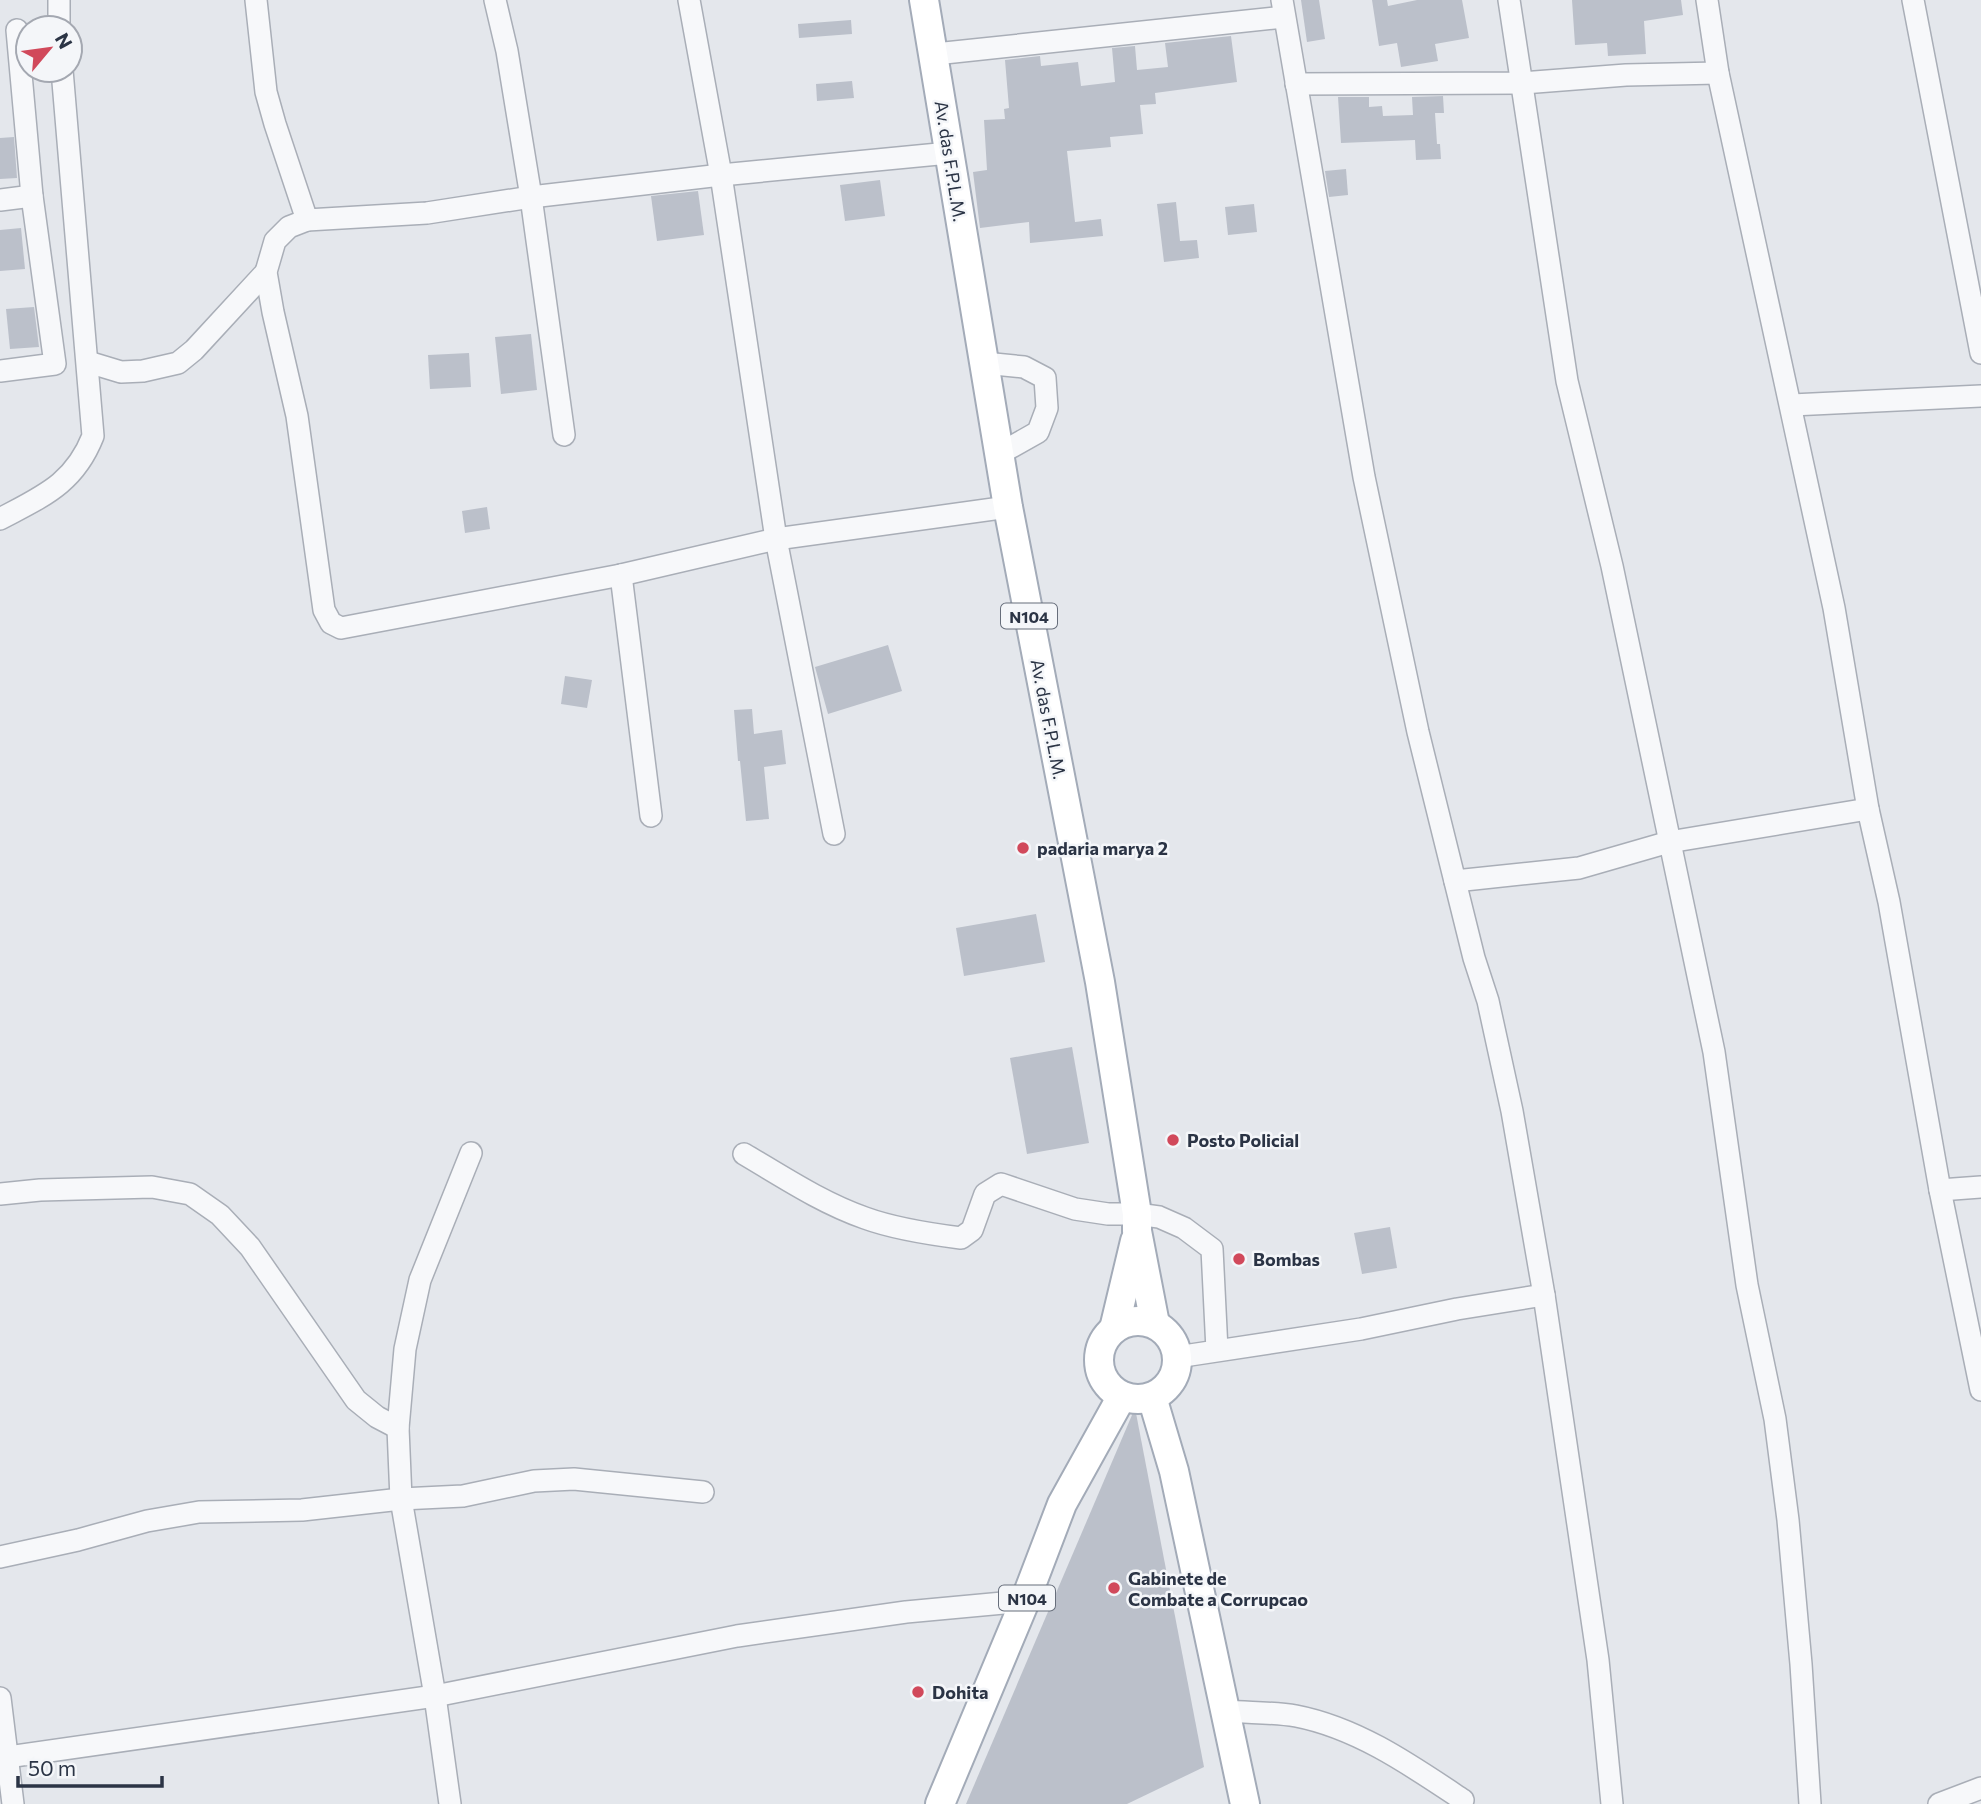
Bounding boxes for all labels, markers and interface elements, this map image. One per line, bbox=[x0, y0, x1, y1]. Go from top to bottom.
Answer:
north arrow bbox=[14, 14, 84, 84]
text: N bbox=[51, 29, 78, 52]
street label: Av. das F.P.L.M. bbox=[931, 99, 971, 223]
road number: N104 bbox=[1001, 604, 1057, 628]
street label: Av. das F.P.L.M. bbox=[1027, 657, 1071, 781]
place label: padaria marya 2 bbox=[1037, 837, 1168, 859]
marker: padaria marya 2 bbox=[1015, 840, 1031, 856]
place label: Posto Policial bbox=[1187, 1129, 1299, 1151]
marker: Posto Policial bbox=[1165, 1132, 1181, 1148]
place label: Bombas bbox=[1253, 1248, 1320, 1270]
marker: Bombas bbox=[1231, 1251, 1247, 1267]
place label: Gabinete de Combate a Corrupcao bbox=[1128, 1567, 1308, 1610]
marker: Gabinete de Combate a Corrupcao bbox=[1106, 1580, 1122, 1596]
road number: N104 bbox=[999, 1586, 1055, 1610]
place label: Dohita bbox=[932, 1681, 988, 1703]
marker: Dohita bbox=[910, 1684, 926, 1700]
scale bar bbox=[18, 1744, 161, 1788]
text: 50 m bbox=[28, 1755, 76, 1780]

